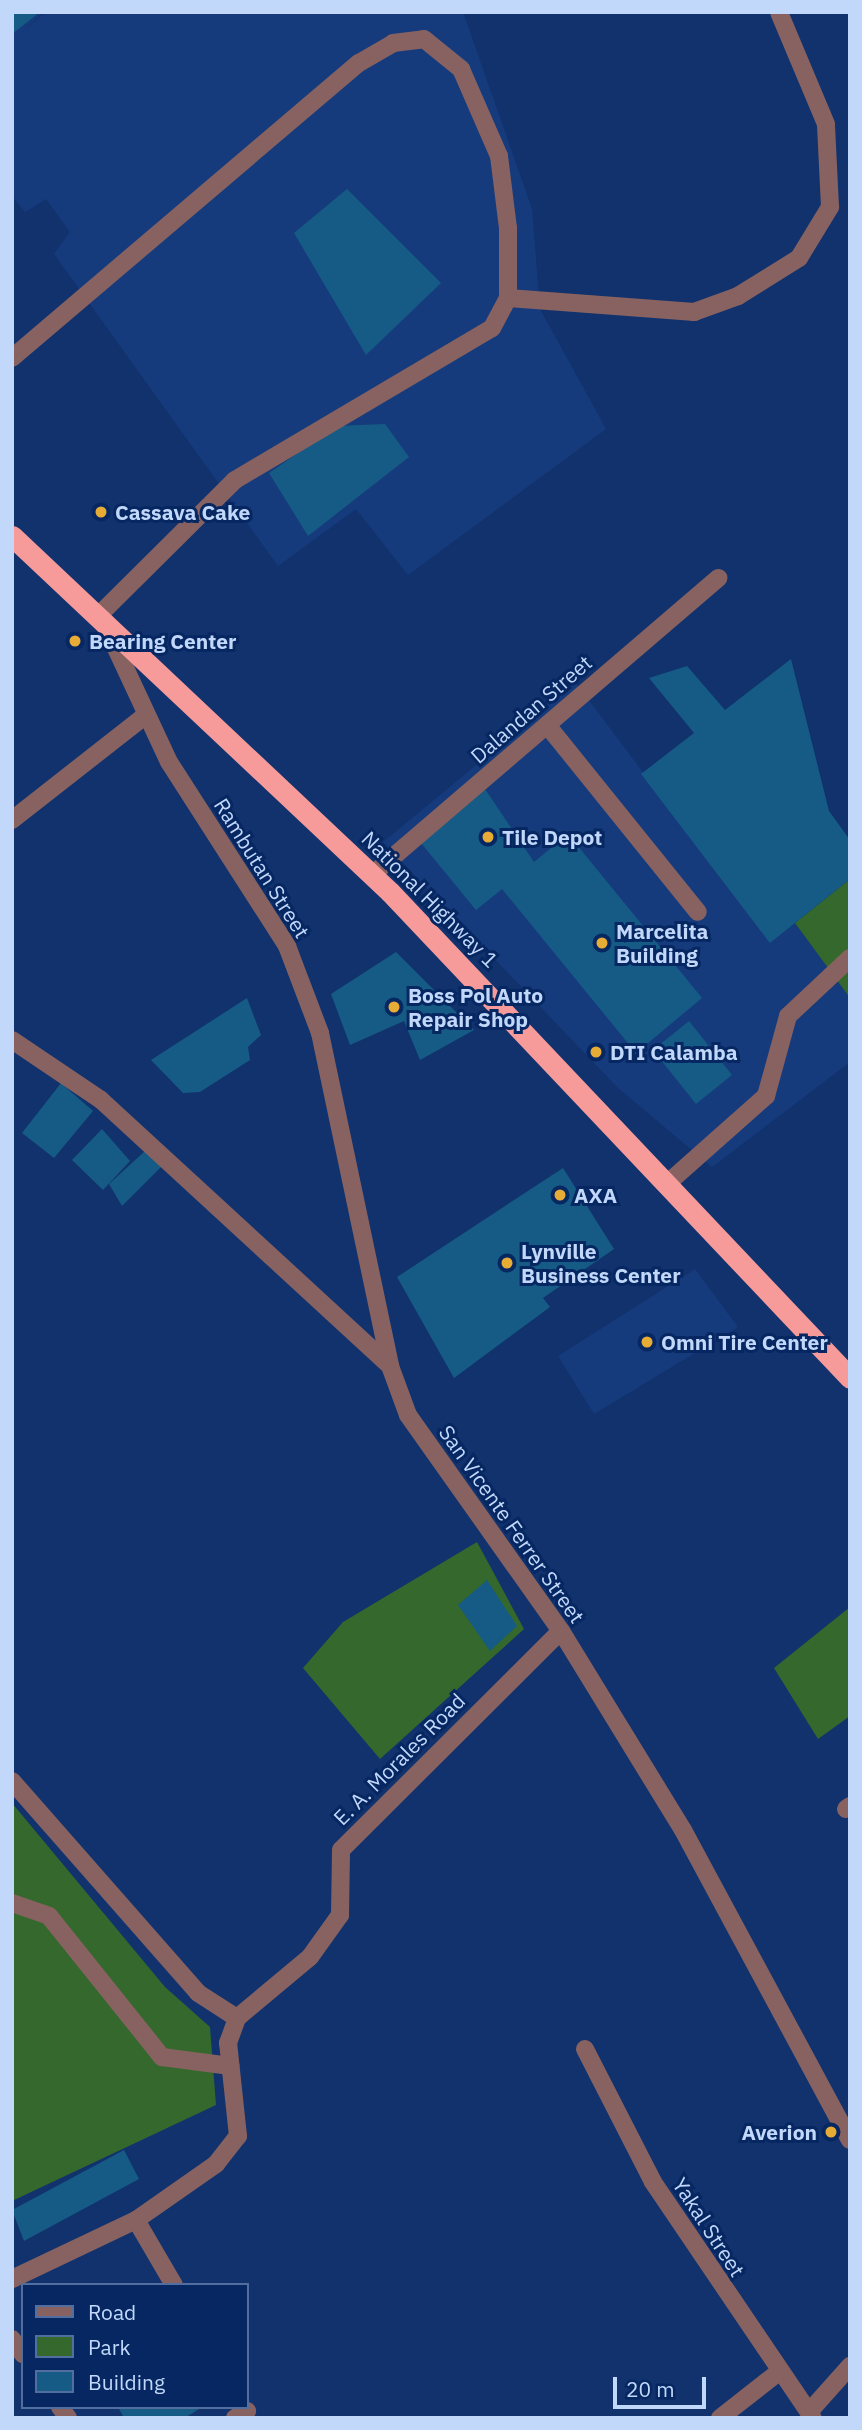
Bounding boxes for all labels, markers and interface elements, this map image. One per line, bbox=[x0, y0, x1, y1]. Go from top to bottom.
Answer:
place label: Cassava Cake bbox=[115, 499, 250, 525]
marker: Cassava Cake bbox=[93, 504, 109, 520]
place label: Bearing Center bbox=[89, 628, 237, 654]
marker: Bearing Center bbox=[67, 633, 83, 649]
street label: Dalandan Street bbox=[465, 650, 597, 768]
street label: Rambutan Street bbox=[209, 793, 315, 943]
place label: Tile Depot bbox=[502, 824, 602, 850]
street label: National Highway 1 bbox=[357, 826, 503, 972]
marker: Tile Depot bbox=[480, 829, 496, 845]
place label: Marcelita Building bbox=[616, 918, 708, 968]
marker: Marcelita Building bbox=[594, 935, 610, 951]
place label: Boss Pol Auto Repair Shop bbox=[408, 982, 543, 1032]
marker: Boss Pol Auto Repair Shop bbox=[386, 999, 402, 1015]
place label: DTI Calamba bbox=[610, 1039, 738, 1065]
marker: DTI Calamba bbox=[588, 1044, 604, 1060]
place label: AXA bbox=[574, 1182, 617, 1208]
marker: AXA bbox=[552, 1187, 568, 1203]
place label: Lynville Business Center bbox=[521, 1238, 681, 1288]
marker: Lynville Business Center bbox=[499, 1255, 515, 1271]
place label: Omni Tire Center bbox=[661, 1329, 828, 1355]
marker: Omni Tire Center bbox=[639, 1334, 655, 1350]
street label: San Vicente Ferrer Street bbox=[434, 1420, 590, 1628]
street label: E. A. Morales Road bbox=[328, 1688, 470, 1830]
place label: Averion bbox=[741, 2119, 817, 2145]
marker: Averion bbox=[823, 2124, 839, 2140]
street label: Yakal Street bbox=[668, 2173, 750, 2281]
legend bbox=[21, 2283, 248, 2409]
text: Road bbox=[88, 2298, 136, 2326]
text: Park bbox=[88, 2333, 131, 2361]
scale bar bbox=[617, 2364, 710, 2408]
text: Building bbox=[88, 2368, 165, 2396]
text: 20 m bbox=[626, 2375, 675, 2403]

